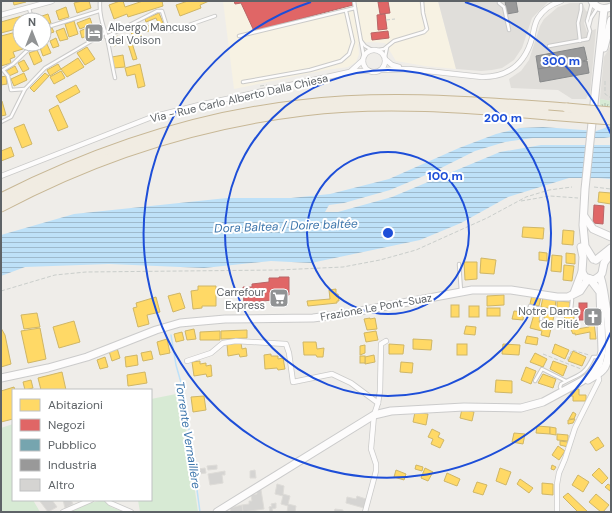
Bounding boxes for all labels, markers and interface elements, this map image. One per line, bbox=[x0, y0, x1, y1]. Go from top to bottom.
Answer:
north arrow bbox=[12, 12, 52, 52]
text: N bbox=[28, 15, 36, 29]
place label: Albergo Mancuso del Voison bbox=[108, 20, 196, 47]
hotel icon: Albergo Mancuso del Voison bbox=[83, 22, 105, 44]
text: 300 m bbox=[542, 53, 580, 69]
street label: Via - Rue Carlo Alberto Dalla Chiesa bbox=[149, 71, 329, 125]
text: 200 m bbox=[484, 110, 522, 126]
text: 100 m bbox=[427, 168, 463, 184]
water label: Dora Baltea / Doire baltée bbox=[214, 215, 358, 237]
centre of rings bbox=[381, 226, 395, 240]
place label: Carrefour Express bbox=[217, 285, 265, 312]
supermarket icon: Carrefour Express bbox=[268, 287, 290, 309]
street label: Frazione Le Pont-Suaz bbox=[319, 290, 433, 324]
place label: Notre Dame de Pitié bbox=[518, 304, 579, 331]
church icon: Notre Dame de Pitié bbox=[582, 306, 604, 328]
water label: Torrente Vernaillère bbox=[172, 380, 204, 490]
legend bbox=[12, 389, 152, 501]
text: Abitazioni bbox=[48, 397, 103, 413]
text: Negozi bbox=[48, 417, 85, 433]
text: Pubblico bbox=[48, 437, 96, 453]
text: Industria bbox=[48, 457, 96, 473]
text: Altro bbox=[48, 477, 75, 493]

